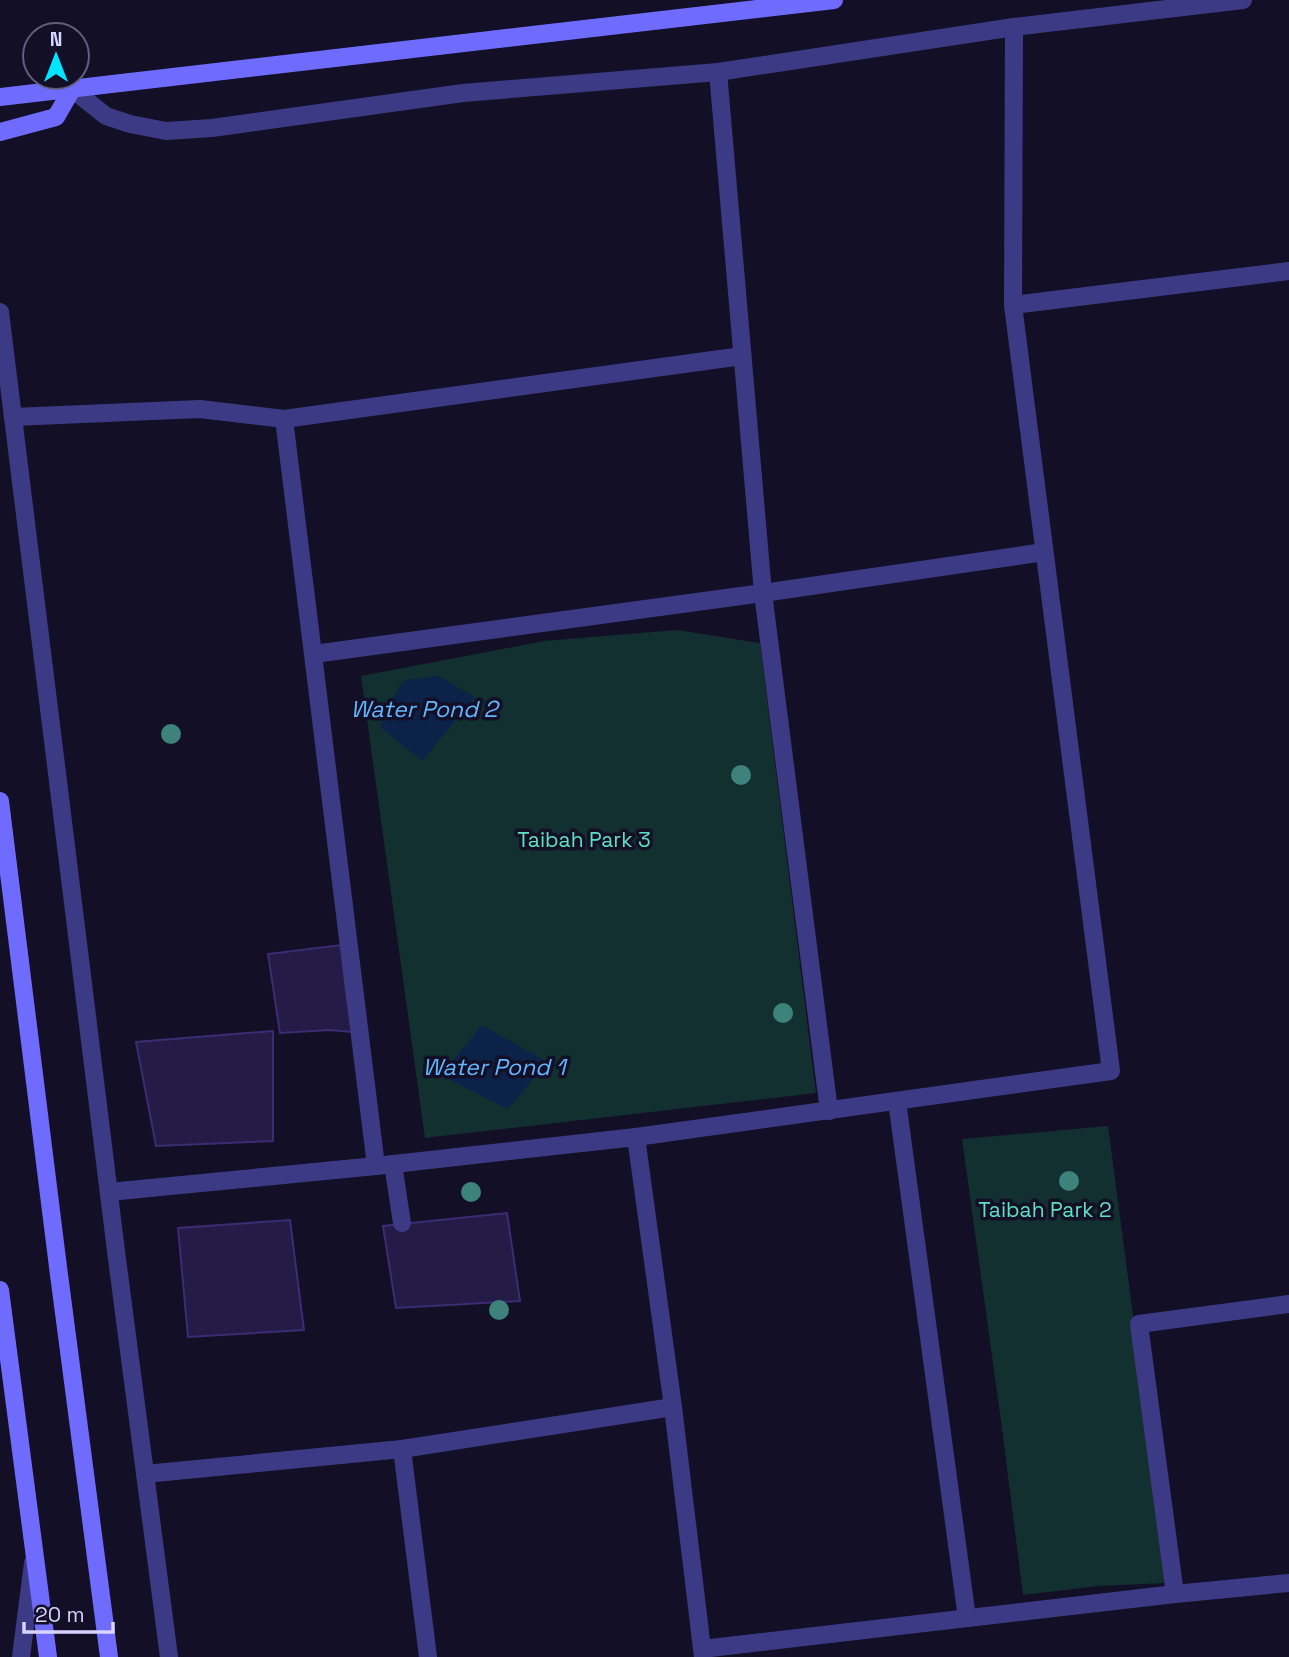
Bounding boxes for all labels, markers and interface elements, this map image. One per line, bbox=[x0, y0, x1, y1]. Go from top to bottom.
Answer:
north arrow bbox=[21, 21, 91, 91]
text: N bbox=[50, 27, 62, 52]
water label: Water Pond 2 bbox=[350, 694, 500, 724]
park label: Taibah Park 3 bbox=[517, 826, 651, 853]
water label: Water Pond 1 bbox=[423, 1052, 568, 1082]
park label: Taibah Park 2 bbox=[978, 1196, 1112, 1223]
scale bar bbox=[24, 1590, 114, 1634]
text: 20 m bbox=[35, 1601, 85, 1628]

